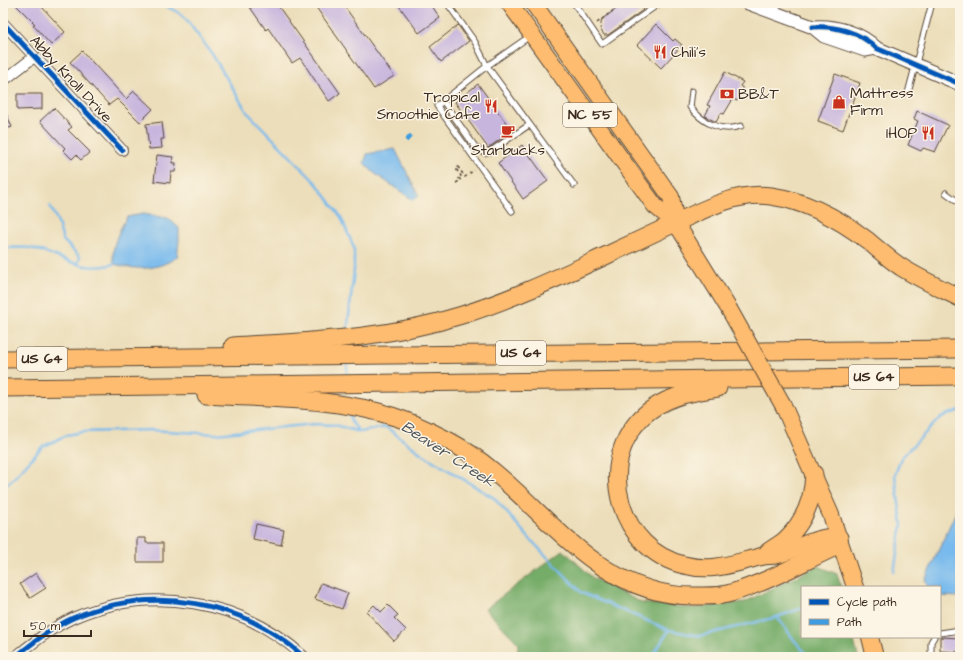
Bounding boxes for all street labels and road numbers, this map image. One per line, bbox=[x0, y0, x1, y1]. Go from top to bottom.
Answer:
street label: Abby Knoll Drive bbox=[24, 31, 117, 128]
road number: NC 55 bbox=[563, 103, 617, 127]
road number: US 64 bbox=[496, 341, 546, 365]
road number: US 64 bbox=[17, 347, 67, 371]
road number: US 64 bbox=[849, 365, 899, 389]

